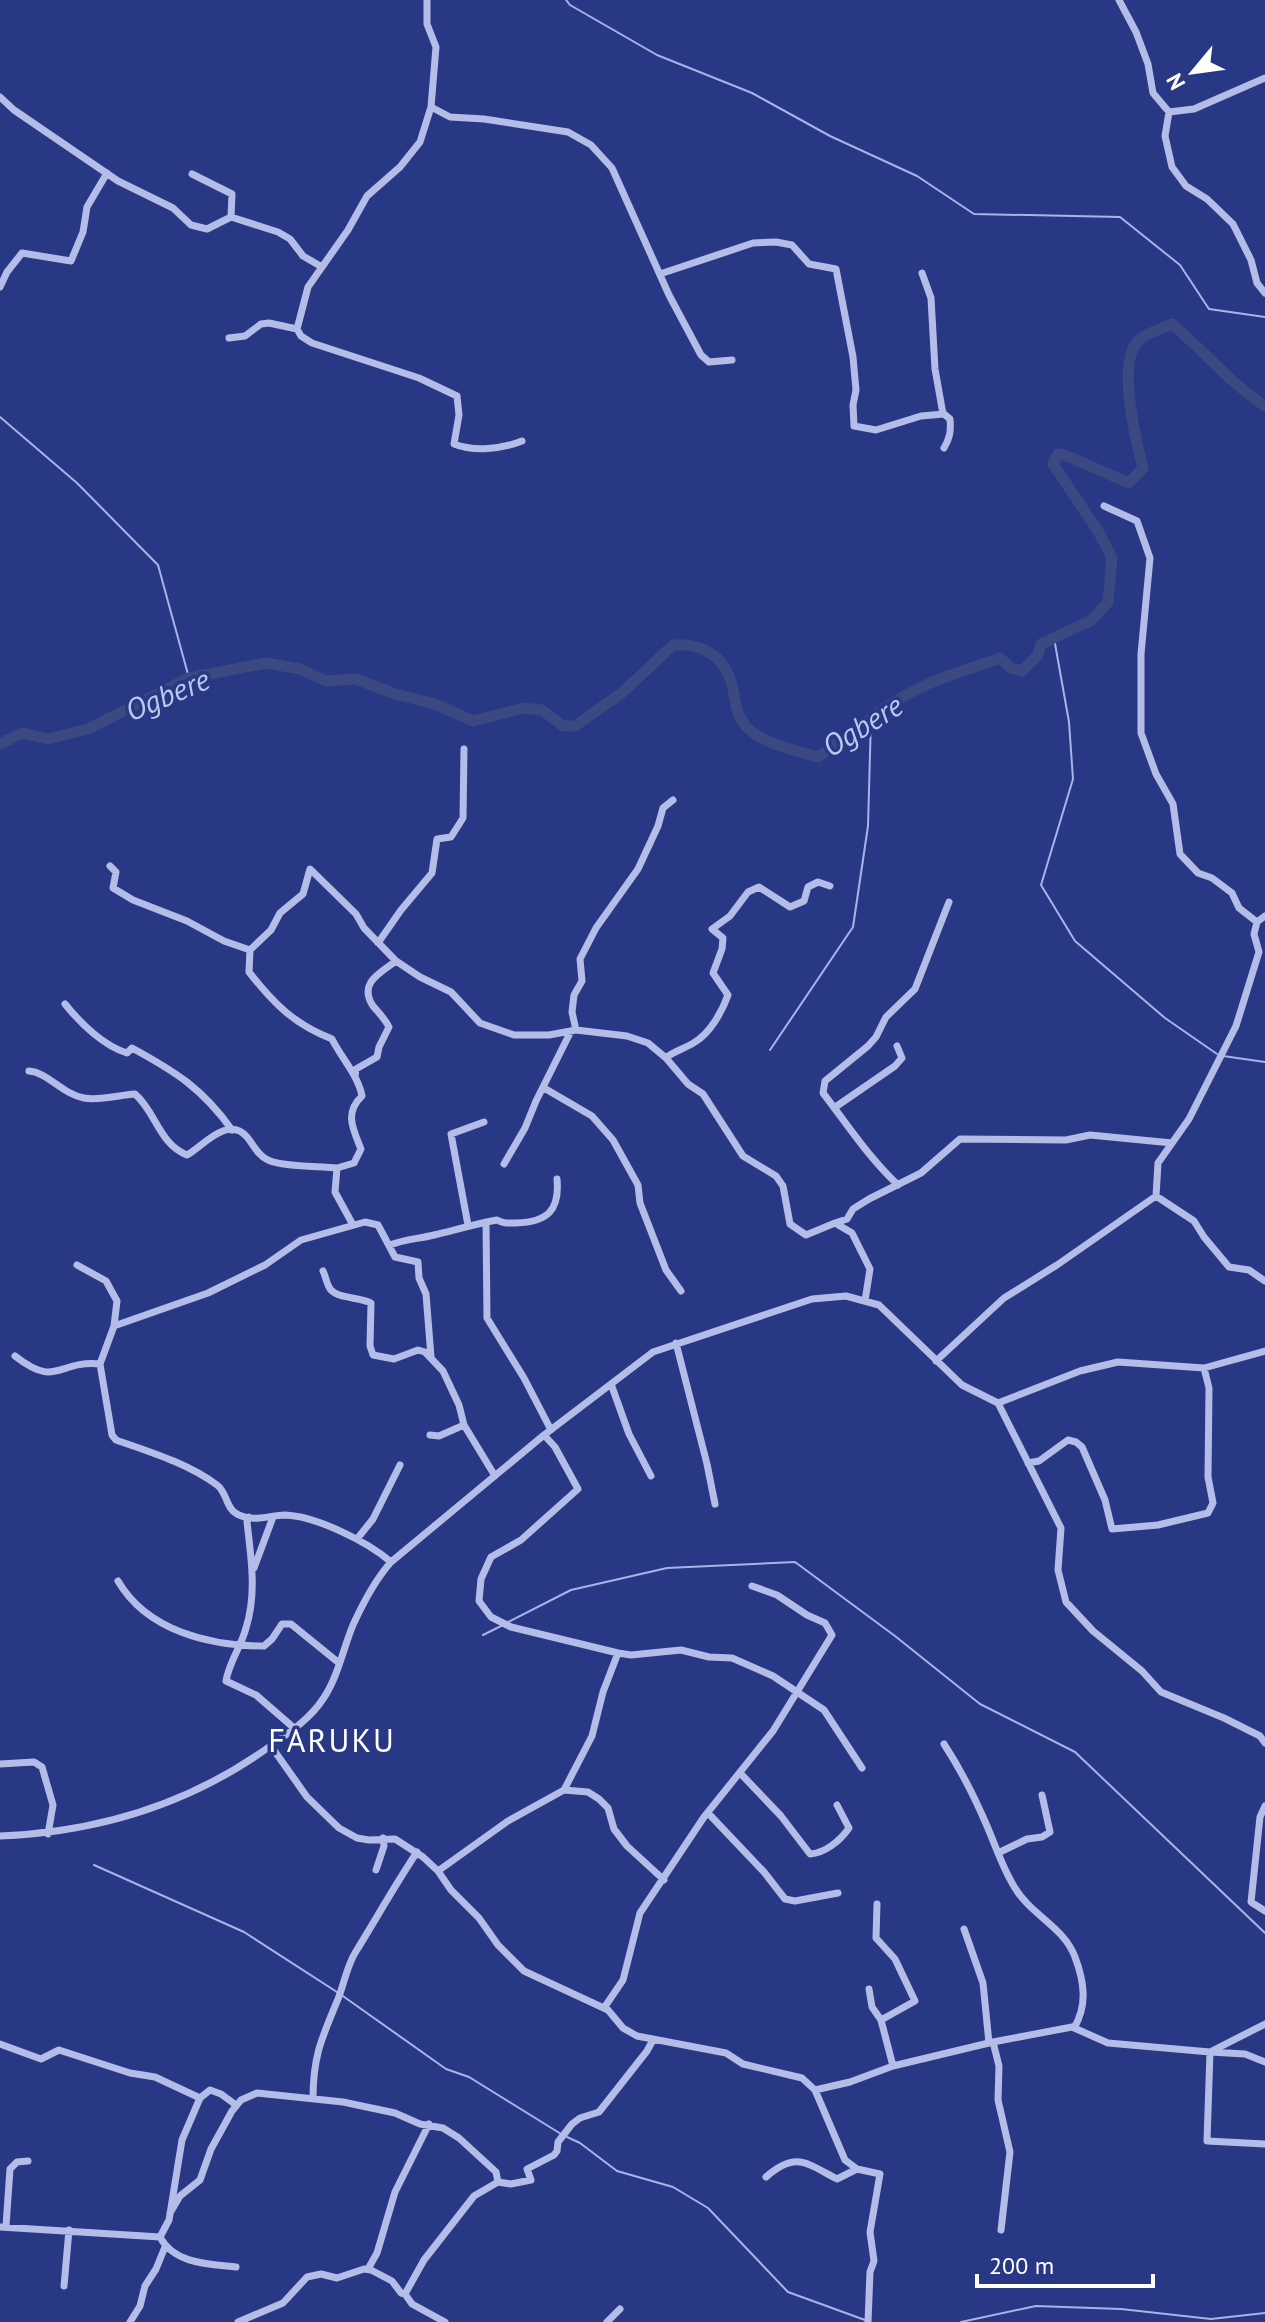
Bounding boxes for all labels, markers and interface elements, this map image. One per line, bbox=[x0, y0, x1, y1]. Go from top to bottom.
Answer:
north arrow bbox=[1153, 32, 1233, 112]
text: N bbox=[1160, 69, 1191, 95]
water label: Ogbere bbox=[119, 659, 215, 729]
water label: Ogbere bbox=[814, 685, 910, 765]
district label: FARUKU bbox=[268, 1719, 396, 1761]
scale bar bbox=[977, 2238, 1153, 2288]
text: 200 m bbox=[989, 2250, 1054, 2281]

